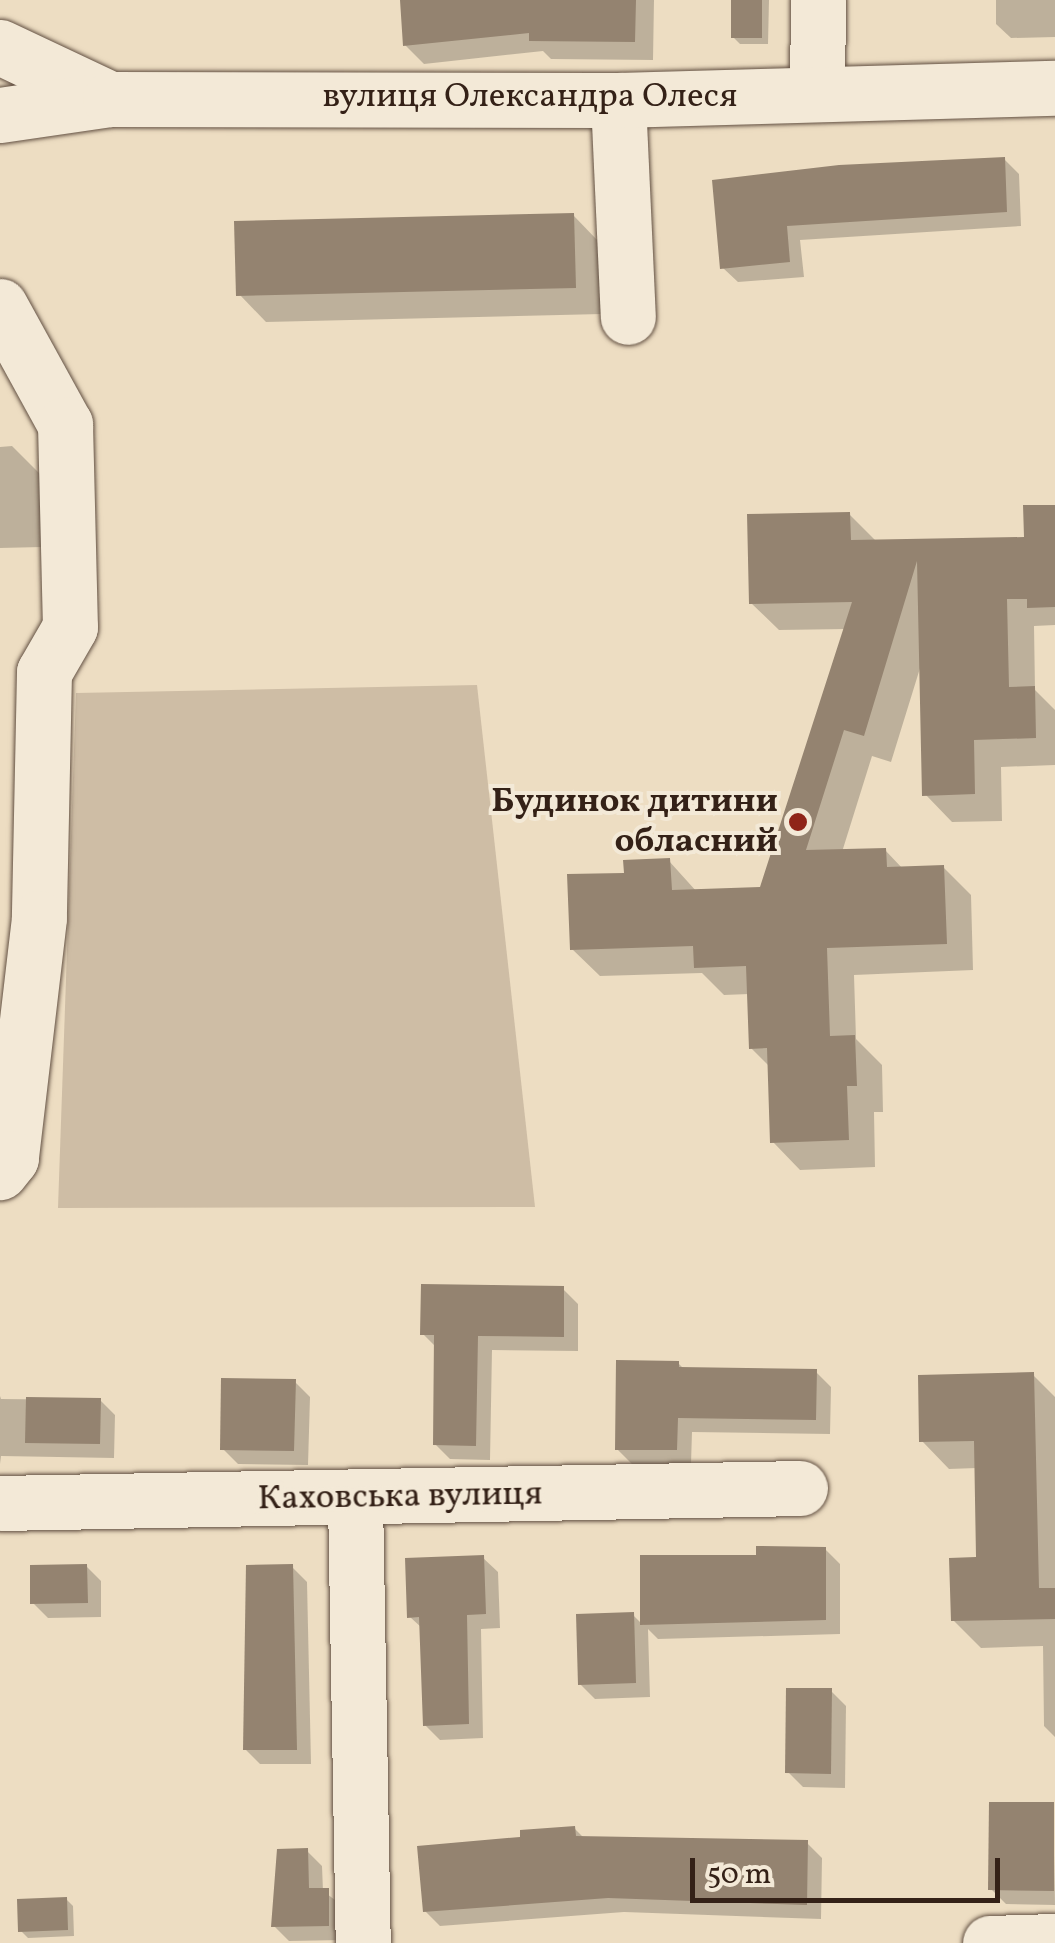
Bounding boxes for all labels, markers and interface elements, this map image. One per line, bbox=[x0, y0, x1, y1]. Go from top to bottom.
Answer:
street label: вулиця Олександра Олеся bbox=[323, 76, 737, 118]
place label: Будинок дитини обласний bbox=[491, 781, 778, 863]
marker: Будинок дитини обласний bbox=[787, 811, 809, 833]
street label: Каховська вулиця bbox=[257, 1474, 543, 1520]
scale bar bbox=[695, 1838, 1005, 1900]
text: 50 m bbox=[707, 1854, 771, 1896]

